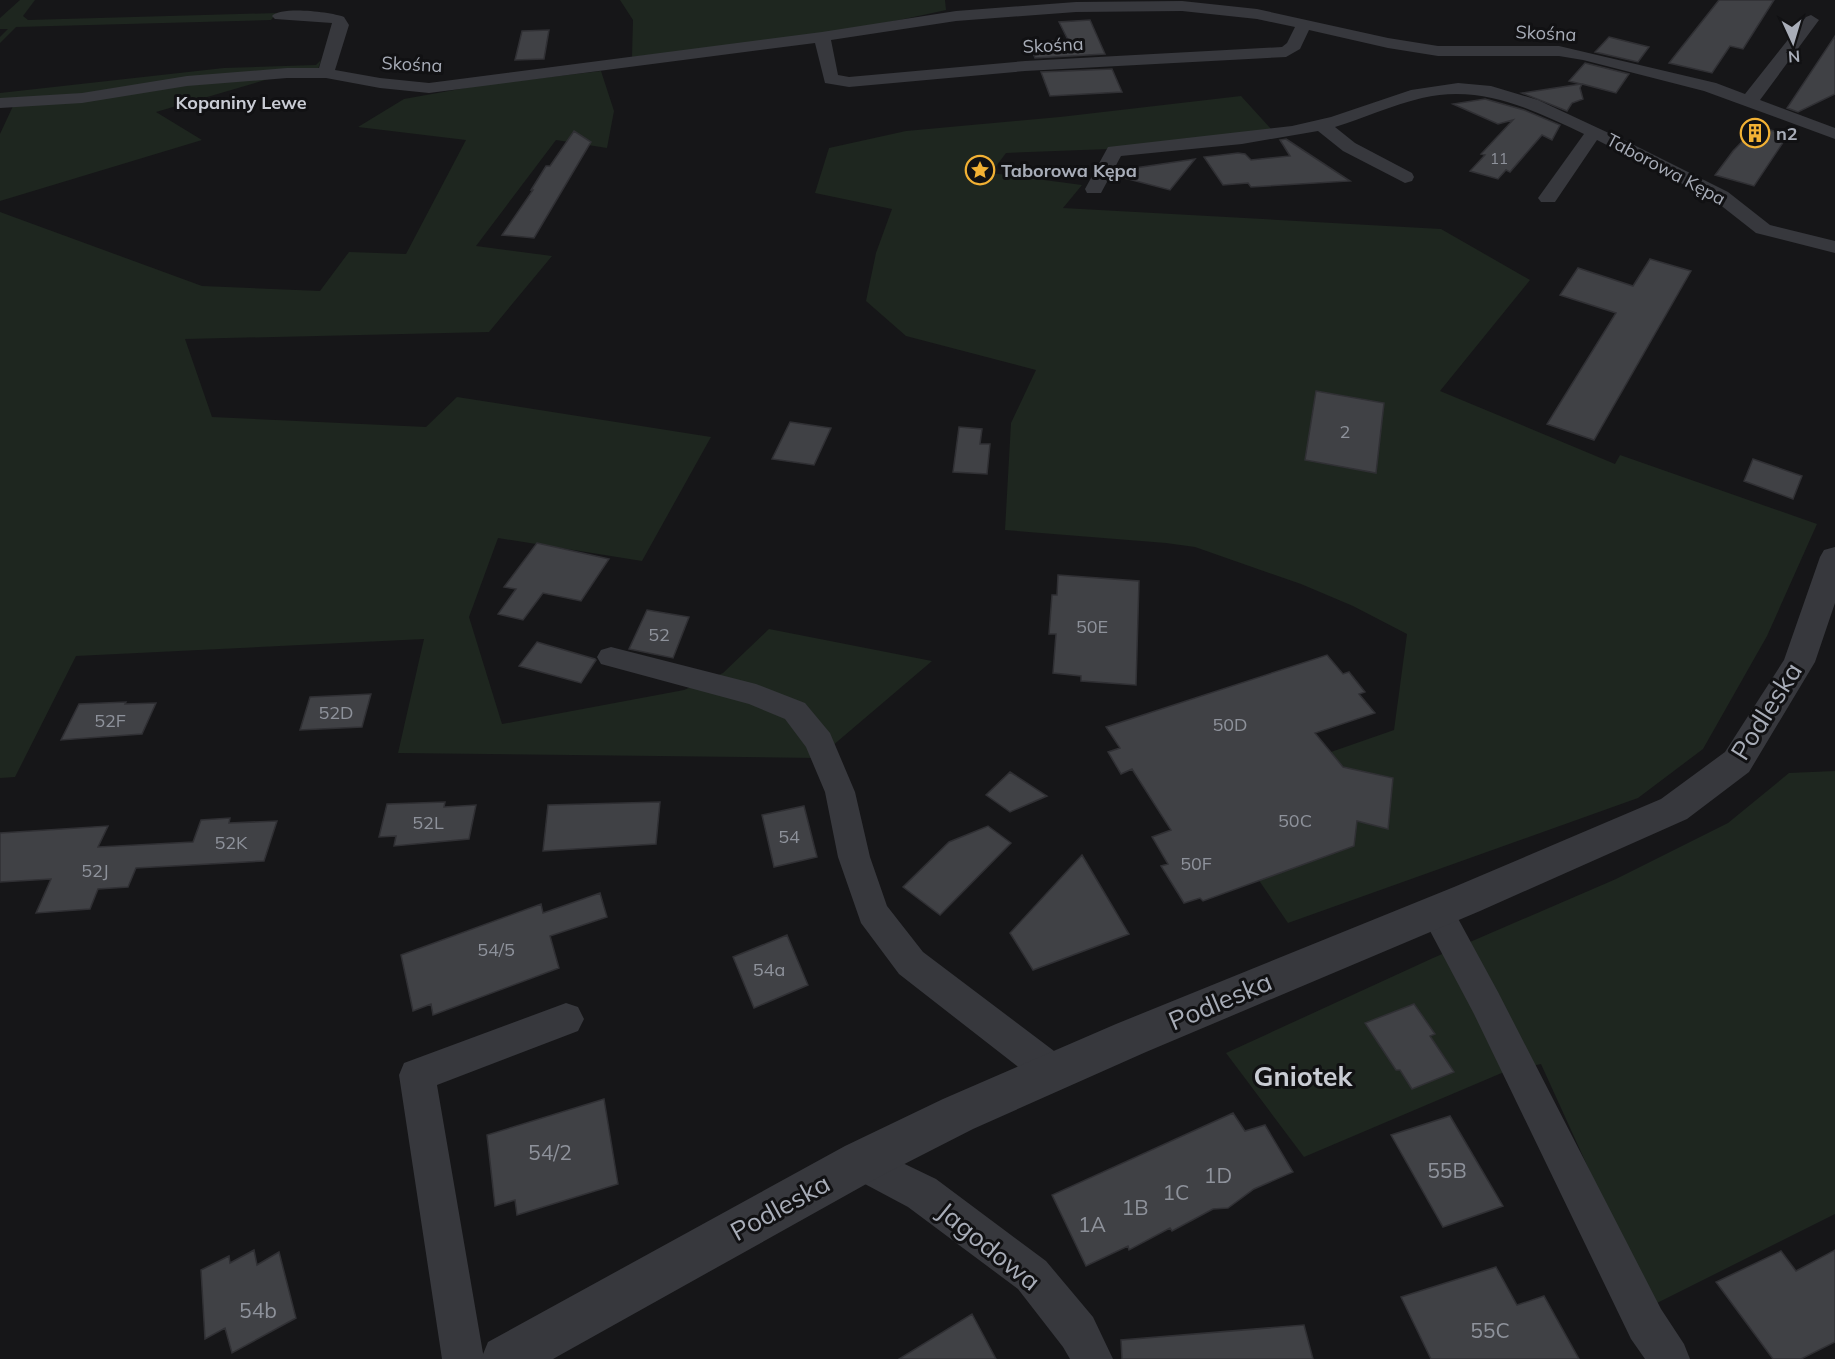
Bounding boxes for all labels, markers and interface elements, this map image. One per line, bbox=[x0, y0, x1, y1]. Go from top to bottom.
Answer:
north arrow bbox=[1763, 12, 1823, 72]
street label: Skośna bbox=[1515, 20, 1577, 46]
street label: Skośna bbox=[1022, 32, 1084, 58]
text: N bbox=[1787, 47, 1801, 67]
street label: Skośna bbox=[381, 51, 443, 77]
district label: Kopaniny Lewe bbox=[175, 91, 307, 114]
building icon: n2 bbox=[1739, 117, 1771, 149]
place label: n2 bbox=[1776, 122, 1798, 145]
street label: Taborowa Kępa bbox=[1603, 128, 1729, 210]
house number: 11 bbox=[1490, 149, 1508, 168]
place icon: Taborowa Kępa bbox=[964, 154, 996, 186]
place label: Taborowa Kępa bbox=[1001, 159, 1137, 182]
house number: 2 bbox=[1340, 420, 1350, 443]
house number: 50E bbox=[1076, 615, 1108, 638]
house number: 52 bbox=[648, 623, 670, 646]
street label: Podleska bbox=[1723, 656, 1809, 766]
house number: 52D bbox=[318, 701, 354, 724]
house number: 52F bbox=[94, 709, 126, 732]
house number: 50D bbox=[1212, 713, 1248, 736]
house number: 50C bbox=[1278, 809, 1312, 832]
house number: 52L bbox=[412, 811, 444, 834]
house number: 54 bbox=[778, 825, 800, 848]
house number: 52K bbox=[214, 831, 248, 854]
house number: 50F bbox=[1180, 852, 1212, 875]
house number: 52J bbox=[81, 859, 109, 882]
house number: 54/5 bbox=[477, 938, 515, 961]
house number: 54a bbox=[753, 958, 785, 981]
street label: Podleska bbox=[1163, 965, 1277, 1037]
district label: Gniotek bbox=[1254, 1059, 1354, 1093]
house number: 54/2 bbox=[528, 1139, 572, 1165]
house number: 55B bbox=[1427, 1157, 1467, 1183]
house number: 1D bbox=[1204, 1162, 1232, 1188]
street label: Podleska bbox=[724, 1166, 836, 1248]
house number: 1C bbox=[1163, 1179, 1189, 1205]
house number: 1B bbox=[1122, 1194, 1148, 1220]
street label: Jagodowa bbox=[931, 1195, 1047, 1297]
house number: 1A bbox=[1078, 1211, 1107, 1237]
house number: 54b bbox=[239, 1297, 277, 1323]
house number: 55C bbox=[1470, 1317, 1510, 1343]

